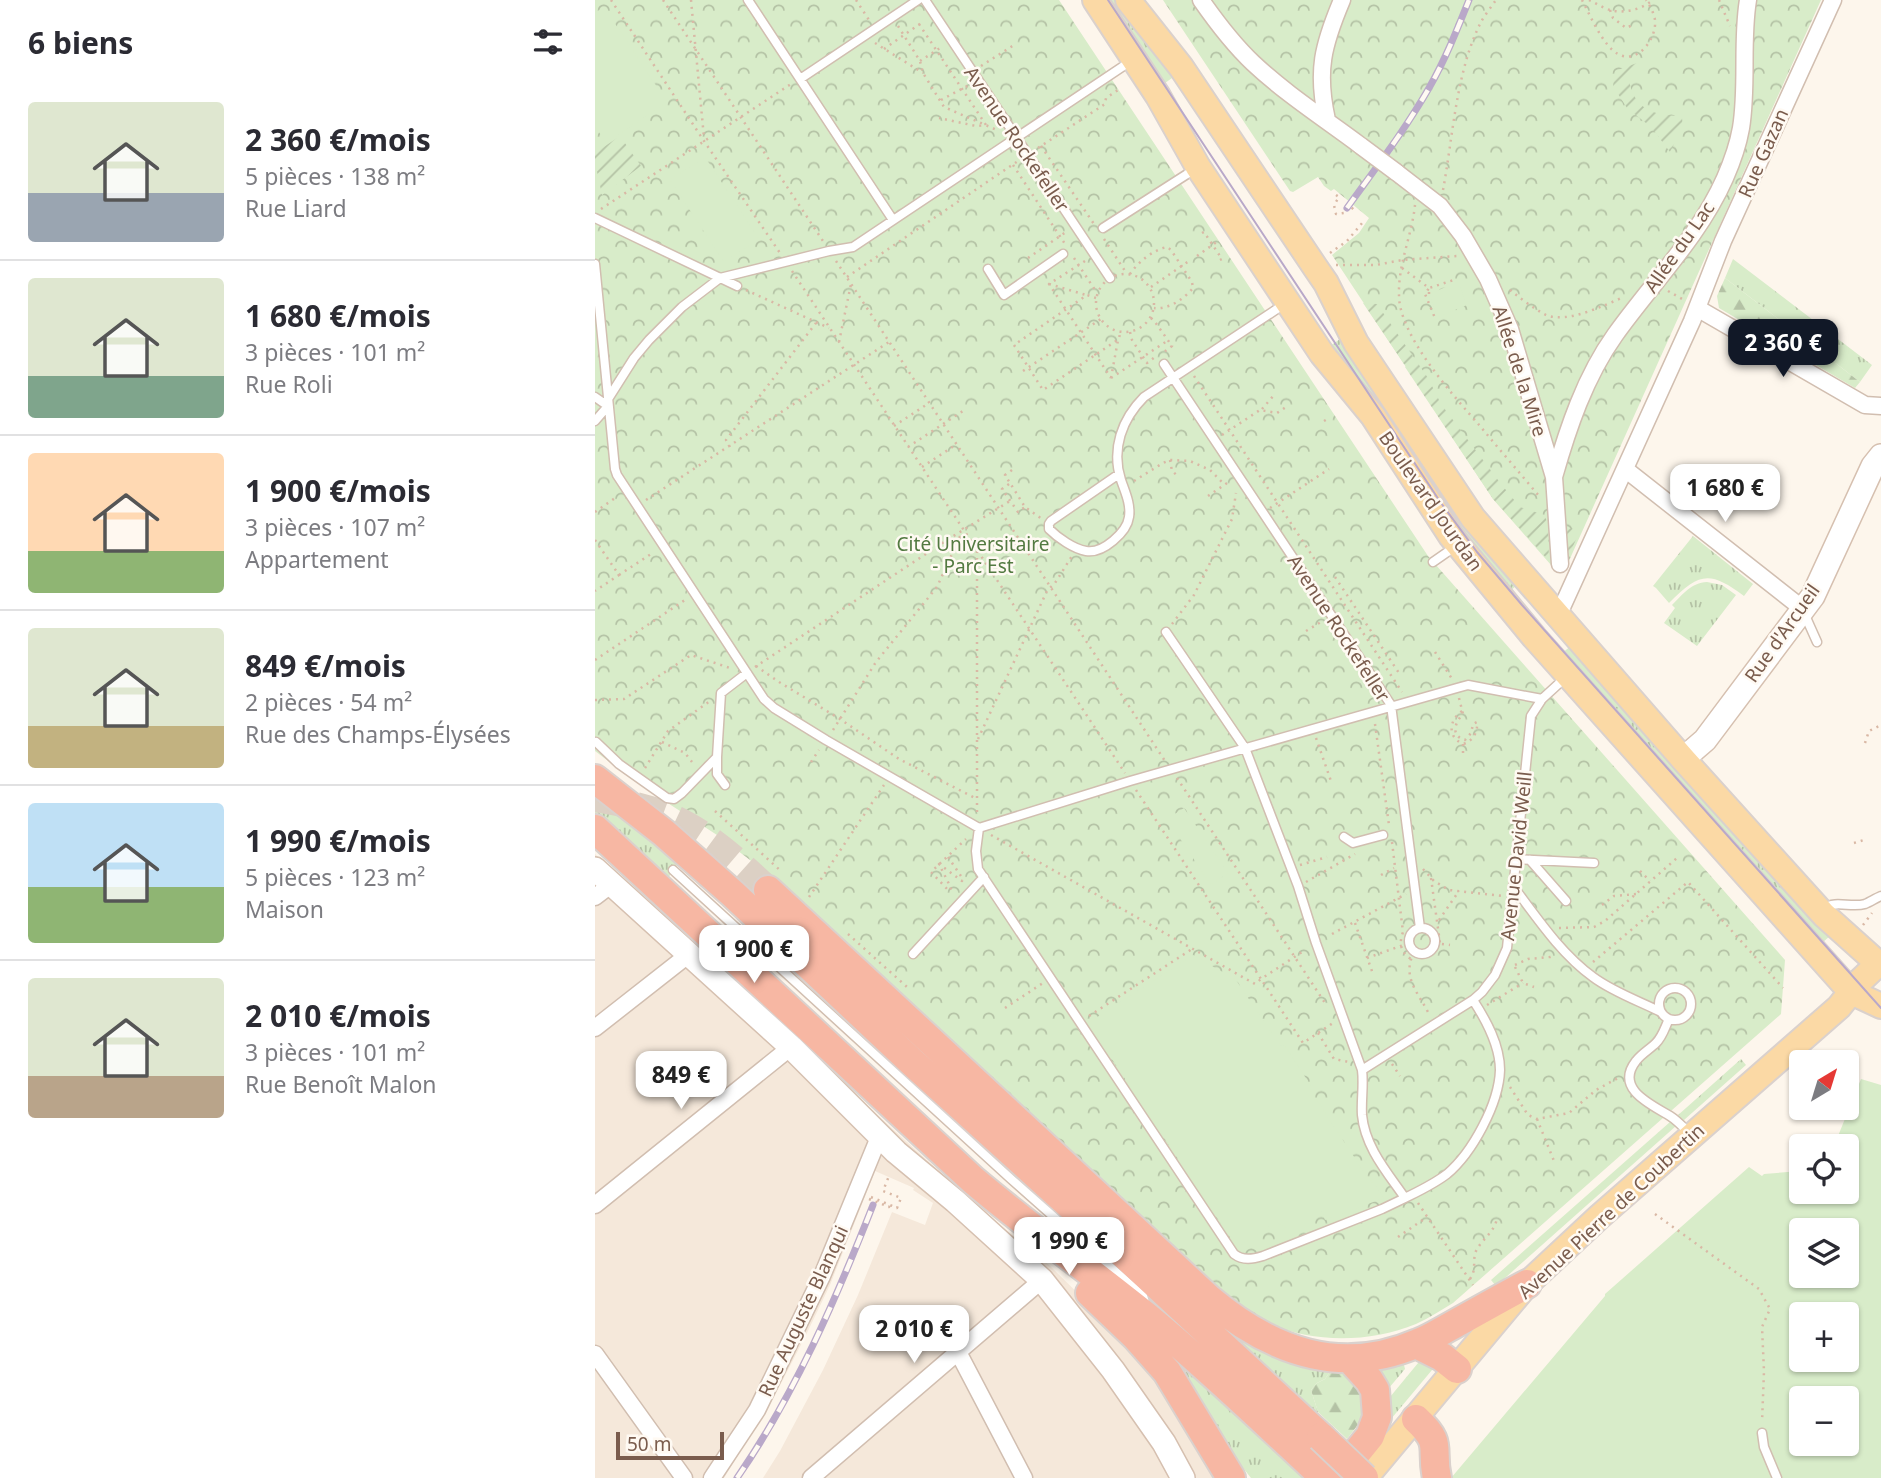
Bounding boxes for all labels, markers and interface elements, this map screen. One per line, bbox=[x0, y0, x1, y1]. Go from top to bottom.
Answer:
text: 6 biens bbox=[28, 22, 133, 63]
icon: filters bbox=[529, 23, 567, 61]
street label: Avenue Rockefeller bbox=[959, 61, 1076, 217]
street label: Rue Gazan bbox=[1732, 104, 1794, 202]
text: 2 360 €/mois bbox=[245, 119, 431, 160]
icon: home bbox=[84, 130, 168, 214]
text: 5 pièces · 138 m² bbox=[245, 160, 425, 192]
text: Rue Liard bbox=[245, 192, 347, 224]
street label: Allée du Lac bbox=[1638, 196, 1720, 298]
text: 1 680 €/mois bbox=[245, 295, 431, 336]
street label: Allée de la Mire bbox=[1487, 302, 1553, 440]
icon: home bbox=[84, 306, 168, 390]
pin: 2 360 € bbox=[1718, 320, 1848, 379]
text: 2 360 € bbox=[1744, 326, 1822, 358]
text: 3 pièces · 101 m² bbox=[245, 336, 425, 368]
text: Rue Roli bbox=[245, 368, 333, 400]
street label: Boulevard Jourdan bbox=[1373, 426, 1489, 576]
pin: 1 680 € bbox=[1660, 464, 1790, 524]
text: 1 900 €/mois bbox=[245, 470, 431, 511]
text: 1 680 € bbox=[1686, 471, 1764, 503]
icon: home bbox=[84, 481, 168, 565]
text: 3 pièces · 107 m² bbox=[245, 511, 425, 543]
park label: Cité Universitaire - Parc Est bbox=[897, 531, 1049, 579]
text: Appartement bbox=[245, 543, 389, 575]
street label: Avenue Rockefeller bbox=[1282, 549, 1396, 707]
street label: Rue d'Arcueil bbox=[1738, 579, 1826, 687]
text: 849 €/mois bbox=[245, 645, 406, 686]
icon: home bbox=[84, 656, 168, 740]
text: 2 pièces · 54 m² bbox=[245, 686, 412, 718]
text: Rue des Champs-Élysées bbox=[245, 718, 511, 750]
street label: Avenue David Weill bbox=[1494, 770, 1538, 942]
text: 1 990 €/mois bbox=[245, 820, 431, 861]
icon: home bbox=[84, 831, 168, 915]
text: 5 pièces · 123 m² bbox=[245, 861, 425, 893]
text: Maison bbox=[245, 893, 324, 925]
pin: 1 900 € bbox=[689, 926, 819, 985]
text: 1 900 € bbox=[715, 932, 793, 964]
text: 2 010 €/mois bbox=[245, 995, 431, 1036]
icon: home bbox=[84, 1006, 168, 1090]
text: 3 pièces · 101 m² bbox=[245, 1036, 425, 1068]
north arrow bbox=[1789, 1050, 1859, 1120]
map controls bbox=[1789, 1050, 1859, 1456]
pin: 849 € bbox=[632, 1052, 730, 1111]
text: 849 € bbox=[652, 1058, 710, 1090]
text: Rue Benoît Malon bbox=[245, 1068, 437, 1100]
street label: Avenue Pierre de Coubertin bbox=[1512, 1118, 1710, 1304]
button: locate bbox=[1789, 1134, 1859, 1204]
pin: 1 990 € bbox=[1004, 1218, 1134, 1277]
button: layers bbox=[1789, 1218, 1859, 1288]
street label: Rue Auguste Blanqui bbox=[752, 1221, 854, 1401]
text: 1 990 € bbox=[1030, 1224, 1108, 1256]
button: + bbox=[1789, 1302, 1859, 1372]
pin: 2 010 € bbox=[849, 1306, 979, 1365]
text: 2 010 € bbox=[875, 1312, 953, 1344]
button: − bbox=[1789, 1386, 1859, 1456]
scale bar bbox=[616, 1429, 725, 1461]
text: 50 m bbox=[627, 1431, 671, 1457]

